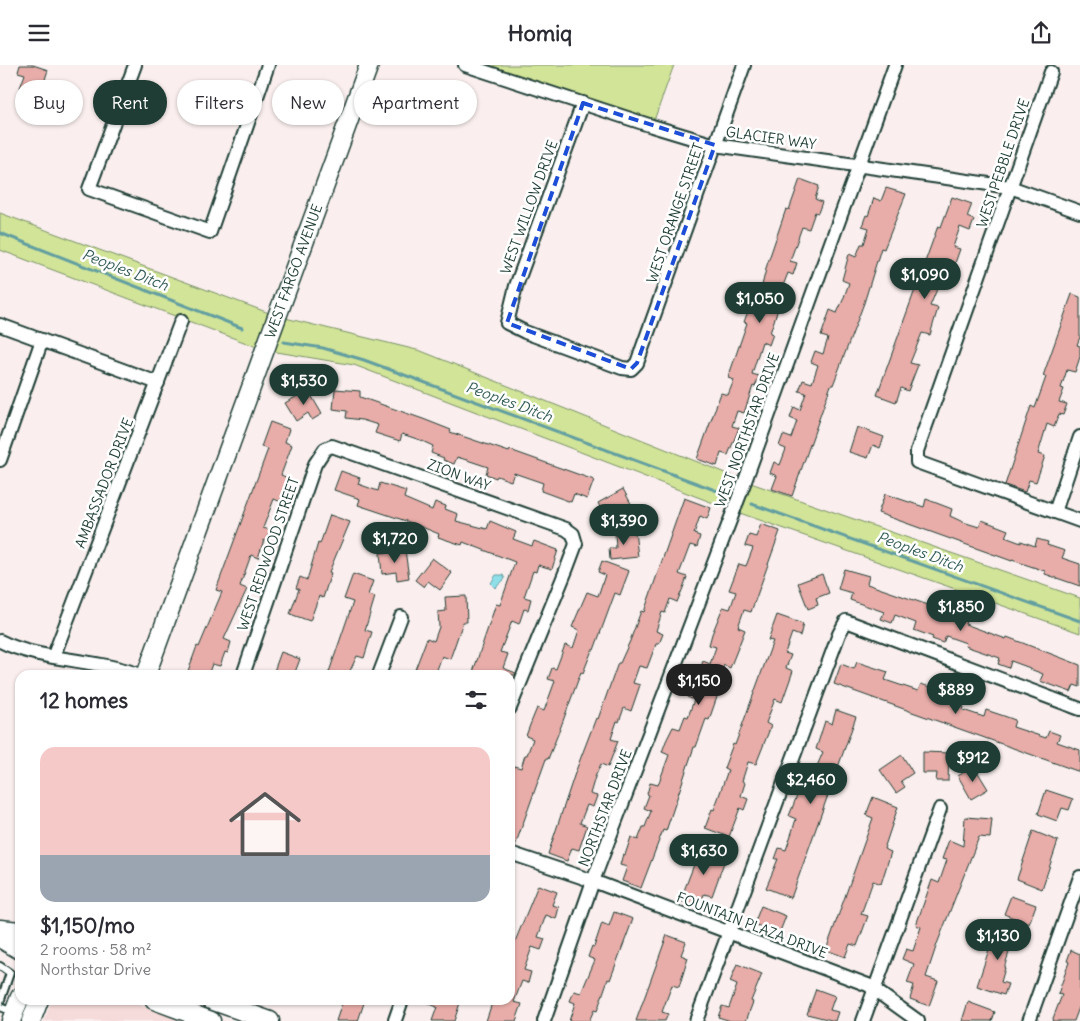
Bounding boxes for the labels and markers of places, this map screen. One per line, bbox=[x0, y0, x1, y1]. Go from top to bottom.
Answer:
pin: $1,090 bbox=[884, 257, 966, 300]
pin: $1,050 bbox=[719, 281, 801, 324]
pin: $1,530 bbox=[263, 363, 345, 406]
pin: $1,390 bbox=[583, 503, 665, 546]
pin: $1,720 bbox=[354, 521, 436, 564]
pin: $1,850 bbox=[920, 589, 1002, 632]
pin: $1,150 bbox=[658, 663, 740, 706]
pin: $889 bbox=[926, 673, 986, 715]
pin: $912 bbox=[943, 741, 1003, 783]
pin: $2,460 bbox=[770, 763, 852, 805]
pin: $1,630 bbox=[663, 833, 745, 876]
pin: $1,130 bbox=[957, 919, 1039, 961]

